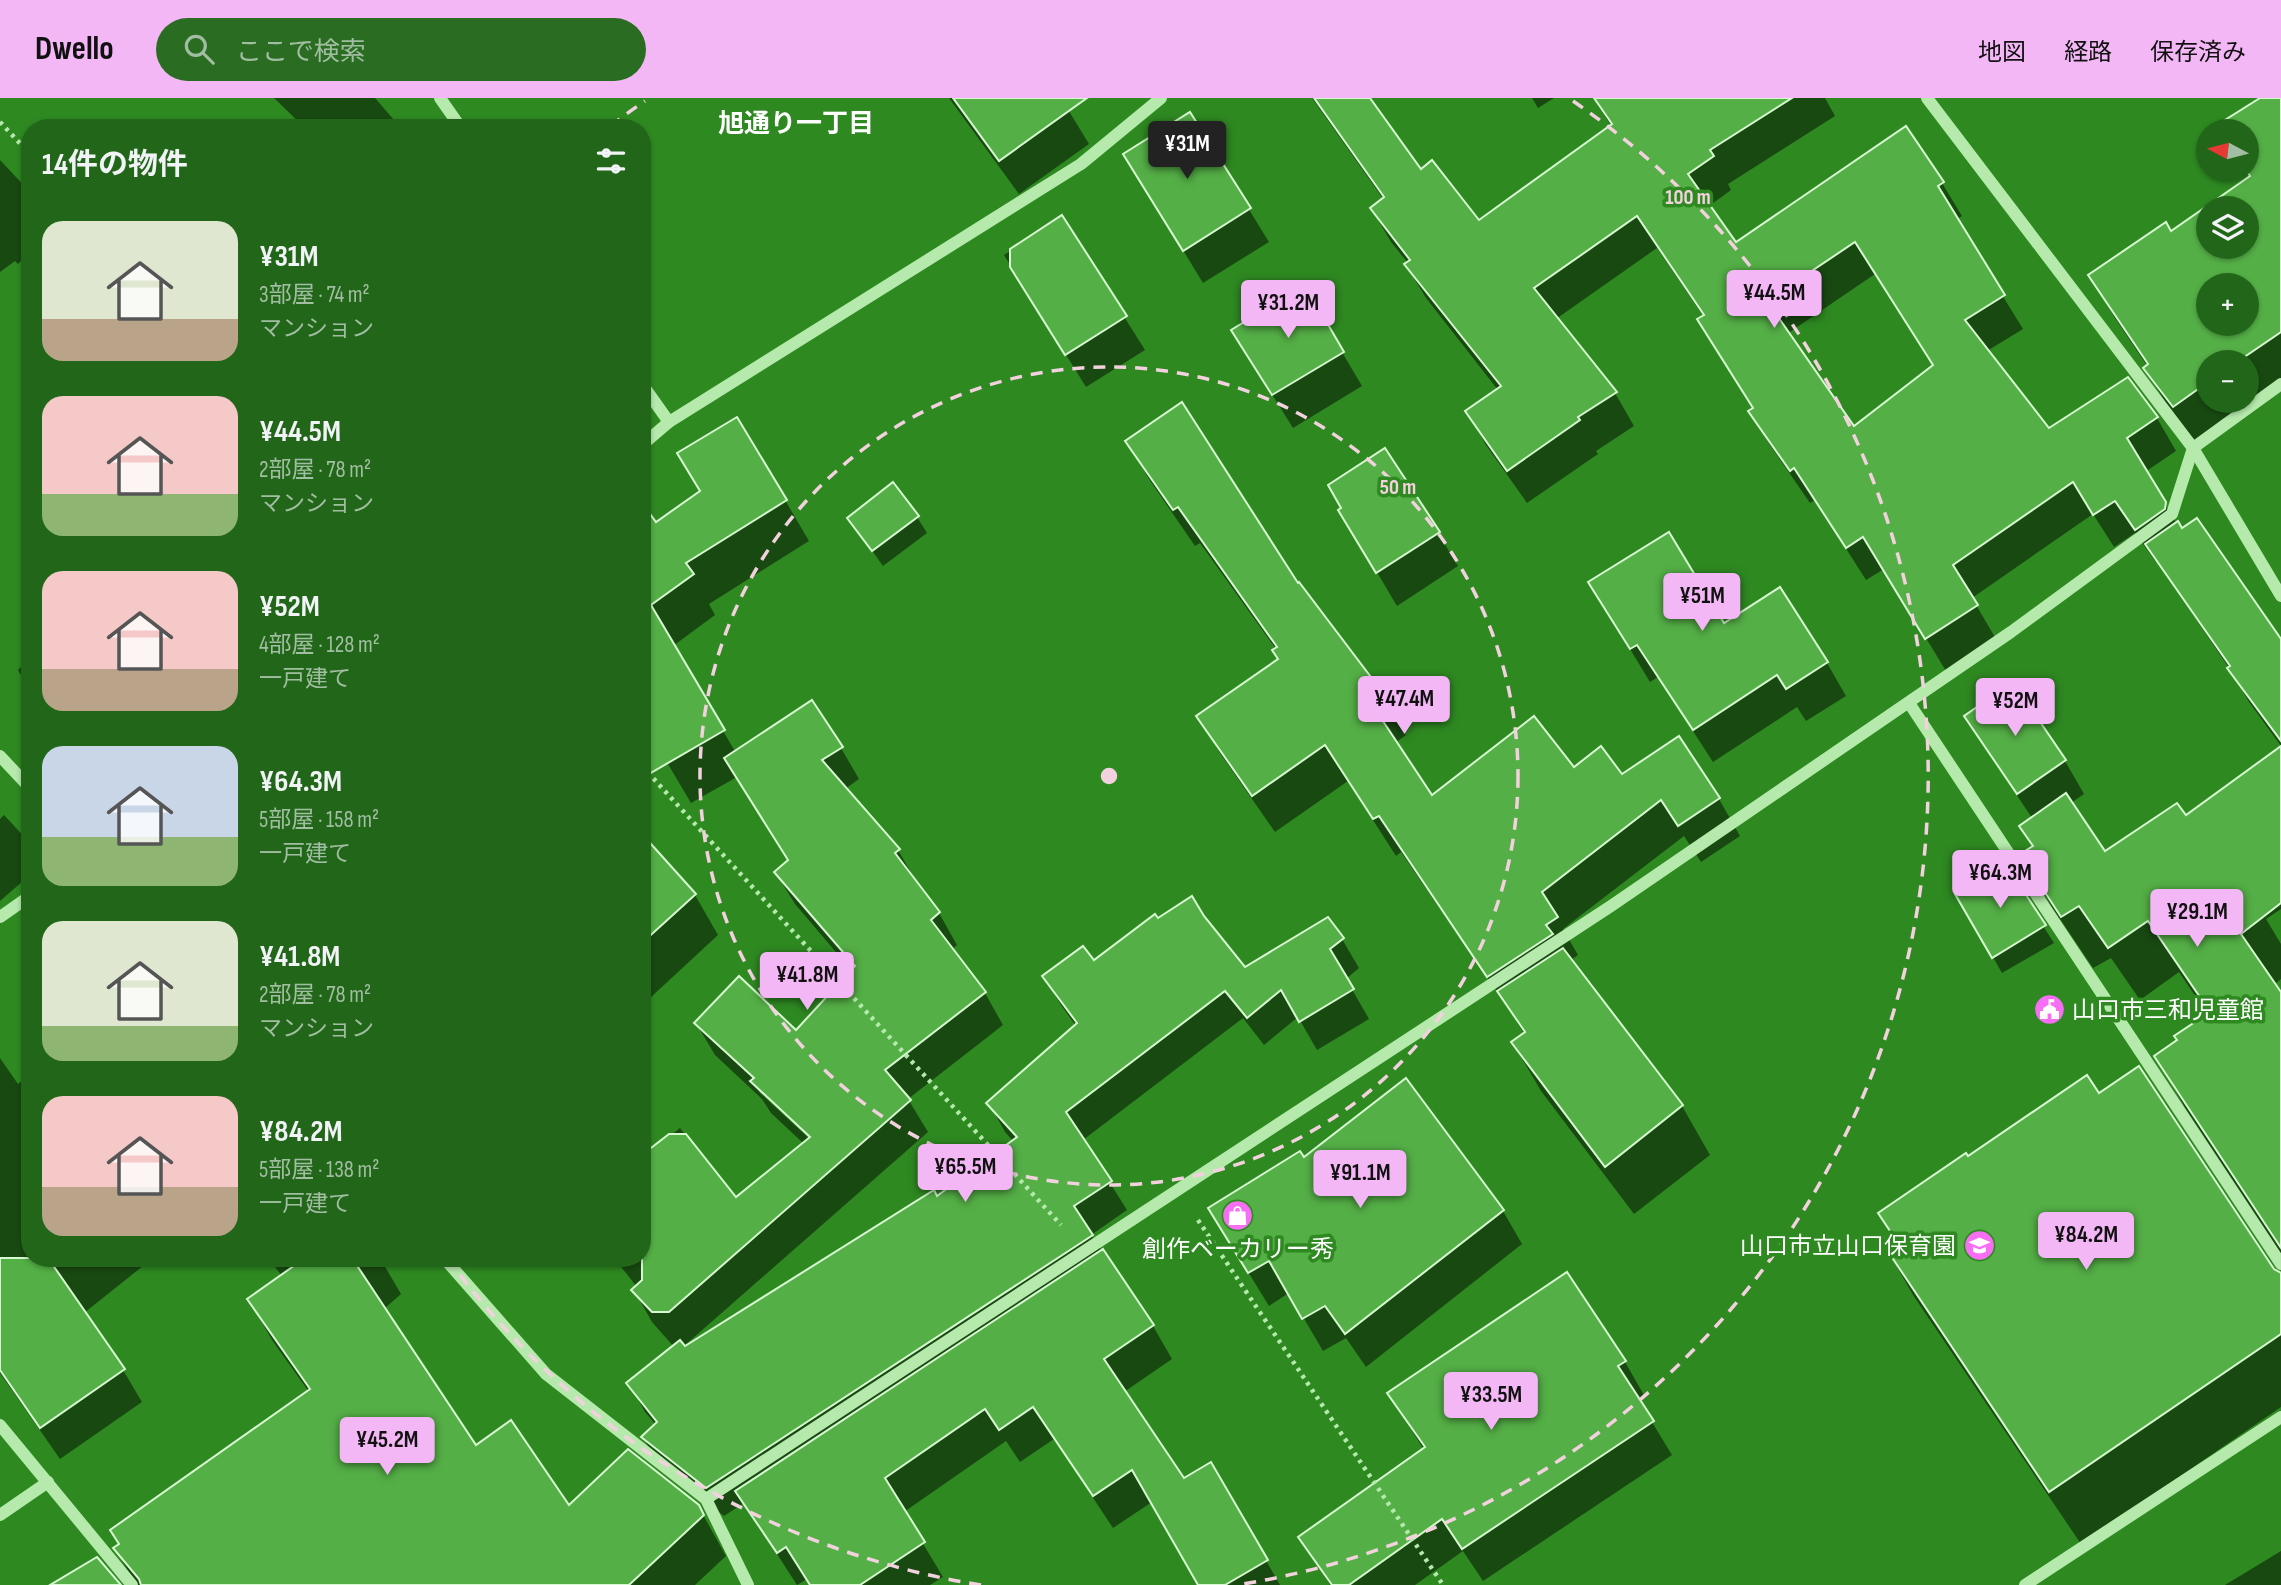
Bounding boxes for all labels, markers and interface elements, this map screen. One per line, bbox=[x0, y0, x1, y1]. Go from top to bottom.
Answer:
search box bbox=[156, 18, 646, 81]
text: Dwello bbox=[35, 29, 114, 69]
icon: search bbox=[180, 30, 218, 68]
text: ここで検索 bbox=[236, 37, 366, 68]
text: 地図 bbox=[1978, 38, 2026, 67]
text: 経路 bbox=[2064, 38, 2112, 67]
text: 保存済み bbox=[2150, 38, 2246, 67]
district label: 旭通り一丁目 bbox=[718, 109, 874, 140]
north arrow bbox=[2196, 119, 2259, 182]
map controls bbox=[2196, 119, 2259, 413]
pin: ¥31M bbox=[1146, 122, 1228, 181]
text: ¥31M bbox=[1164, 130, 1210, 158]
icon: filters bbox=[592, 142, 630, 180]
text: 14件の物件 bbox=[42, 147, 188, 183]
text: 100 m bbox=[1665, 185, 1711, 210]
button: layers bbox=[2196, 196, 2259, 259]
text: ¥31M bbox=[259, 239, 319, 275]
icon: home bbox=[98, 249, 182, 333]
pin: ¥44.5M bbox=[1717, 271, 1831, 330]
button: + bbox=[2196, 273, 2259, 336]
text: ¥44.5M bbox=[1743, 279, 1805, 307]
pin: ¥31.2M bbox=[1231, 280, 1345, 340]
text: 3部屋 · 74 m² bbox=[259, 281, 370, 309]
text: ¥31.2M bbox=[1257, 289, 1319, 317]
text: マンション bbox=[259, 315, 374, 343]
button: − bbox=[2196, 350, 2259, 413]
text: ¥44.5M bbox=[259, 414, 341, 450]
icon: home bbox=[98, 424, 182, 508]
text: 2部屋 · 78 m² bbox=[259, 456, 371, 484]
text: 50 m bbox=[1380, 475, 1416, 500]
text: マンション bbox=[259, 490, 374, 518]
pin: ¥51M bbox=[1661, 574, 1743, 633]
text: ¥51M bbox=[1679, 582, 1725, 610]
text: ¥52M bbox=[259, 589, 320, 625]
icon: home bbox=[98, 599, 182, 683]
text: 4部屋 · 128 m² bbox=[259, 631, 380, 659]
text: 一戸建て bbox=[259, 665, 351, 693]
pin: ¥47.4M bbox=[1347, 676, 1461, 736]
pin: ¥52M bbox=[1974, 678, 2056, 738]
text: ¥47.4M bbox=[1374, 685, 1434, 713]
text: ¥52M bbox=[1992, 687, 2038, 715]
text: ¥64.3M bbox=[259, 764, 342, 800]
centre of rings bbox=[1097, 764, 1121, 788]
icon: home bbox=[98, 774, 182, 858]
text: 5部屋 · 158 m² bbox=[259, 806, 379, 834]
text: 一戸建て bbox=[259, 840, 351, 868]
pin: ¥64.3M bbox=[1943, 850, 2057, 910]
text: ¥64.3M bbox=[1968, 859, 2032, 887]
pin: ¥29.1M bbox=[2140, 890, 2254, 949]
text: ¥29.1M bbox=[2166, 898, 2228, 926]
text: ¥41.8M bbox=[259, 939, 340, 975]
icon: home bbox=[98, 949, 182, 1033]
pin: ¥41.8M bbox=[750, 953, 864, 1012]
text: ¥41.8M bbox=[776, 961, 838, 989]
text: 2部屋 · 78 m² bbox=[259, 981, 371, 1009]
public building icon: 山口市三和児童館 bbox=[2032, 993, 2066, 1027]
place label: 山口市三和児童館 bbox=[2072, 996, 2264, 1025]
text: マンション bbox=[259, 1015, 374, 1043]
text: ¥84.2M bbox=[259, 1114, 342, 1150]
icon: home bbox=[98, 1124, 182, 1208]
pin: ¥65.5M bbox=[908, 1144, 1022, 1204]
pin: ¥91.1M bbox=[1303, 1150, 1417, 1210]
text: ¥65.5M bbox=[934, 1153, 996, 1181]
text: 5部屋 · 138 m² bbox=[259, 1156, 379, 1184]
text: ¥91.1M bbox=[1329, 1159, 1391, 1187]
text: 一戸建て bbox=[259, 1190, 351, 1218]
shop icon: 創作ベーカリー秀 bbox=[1221, 1198, 1255, 1232]
pin: ¥84.2M bbox=[2029, 1212, 2143, 1272]
text: ¥84.2M bbox=[2054, 1221, 2118, 1249]
school or university icon: 山口市立山口保育園 bbox=[1962, 1229, 1996, 1263]
place label: 山口市立山口保育園 bbox=[1740, 1232, 1956, 1261]
place label: 創作ベーカリー秀 bbox=[1142, 1235, 1334, 1264]
pin: ¥33.5M bbox=[1434, 1372, 1548, 1432]
text: ¥33.5M bbox=[1460, 1381, 1522, 1409]
pin: ¥45.2M bbox=[330, 1418, 444, 1477]
text: ¥45.2M bbox=[356, 1426, 418, 1454]

